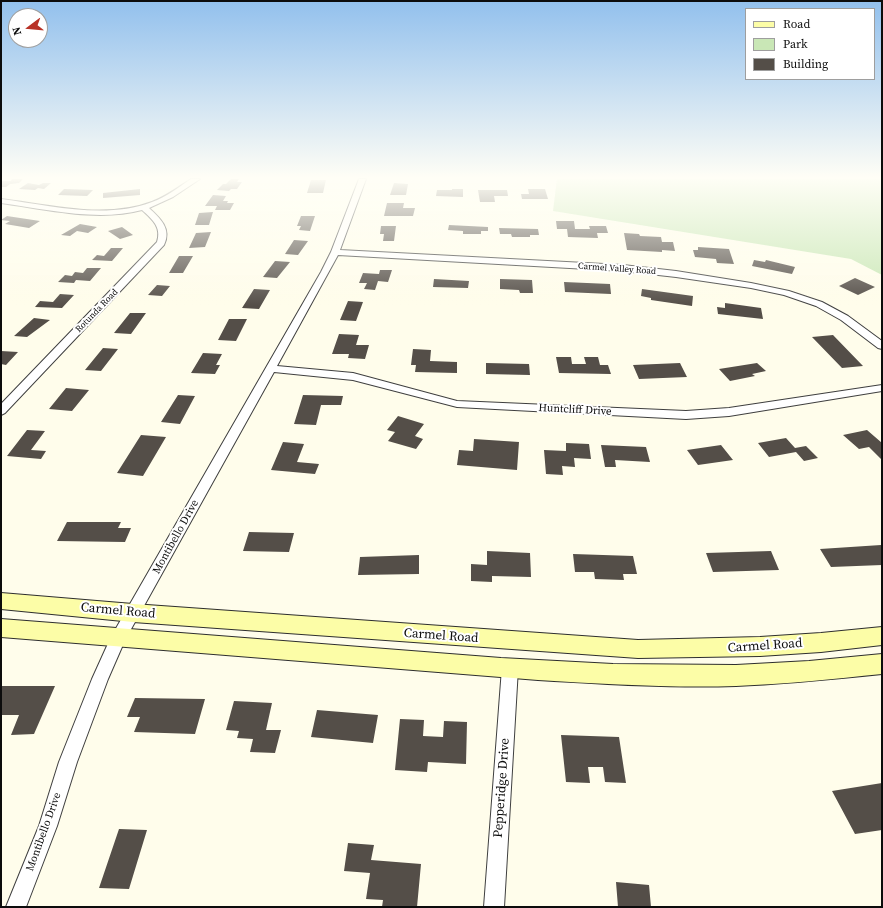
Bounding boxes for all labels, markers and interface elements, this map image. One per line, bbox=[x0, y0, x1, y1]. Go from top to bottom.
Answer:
north arrow bbox=[8, 8, 48, 48]
legend bbox=[745, 8, 875, 80]
text: Road bbox=[783, 16, 810, 32]
text: N bbox=[9, 25, 25, 37]
text: Park bbox=[783, 36, 808, 52]
text: Building bbox=[783, 56, 828, 72]
street label: Carmel Valley Road bbox=[578, 261, 656, 277]
street label: Rotunda Road bbox=[74, 287, 120, 335]
street label: Huntcliff Drive bbox=[538, 401, 612, 419]
street label: Montibello Drive bbox=[150, 498, 202, 576]
street label: Carmel Road bbox=[80, 600, 156, 622]
street label: Carmel Road bbox=[403, 626, 479, 646]
street label: Carmel Road bbox=[727, 636, 803, 656]
street label: Pepperidge Drive bbox=[491, 738, 513, 838]
street label: Montibello Drive bbox=[24, 791, 64, 873]

